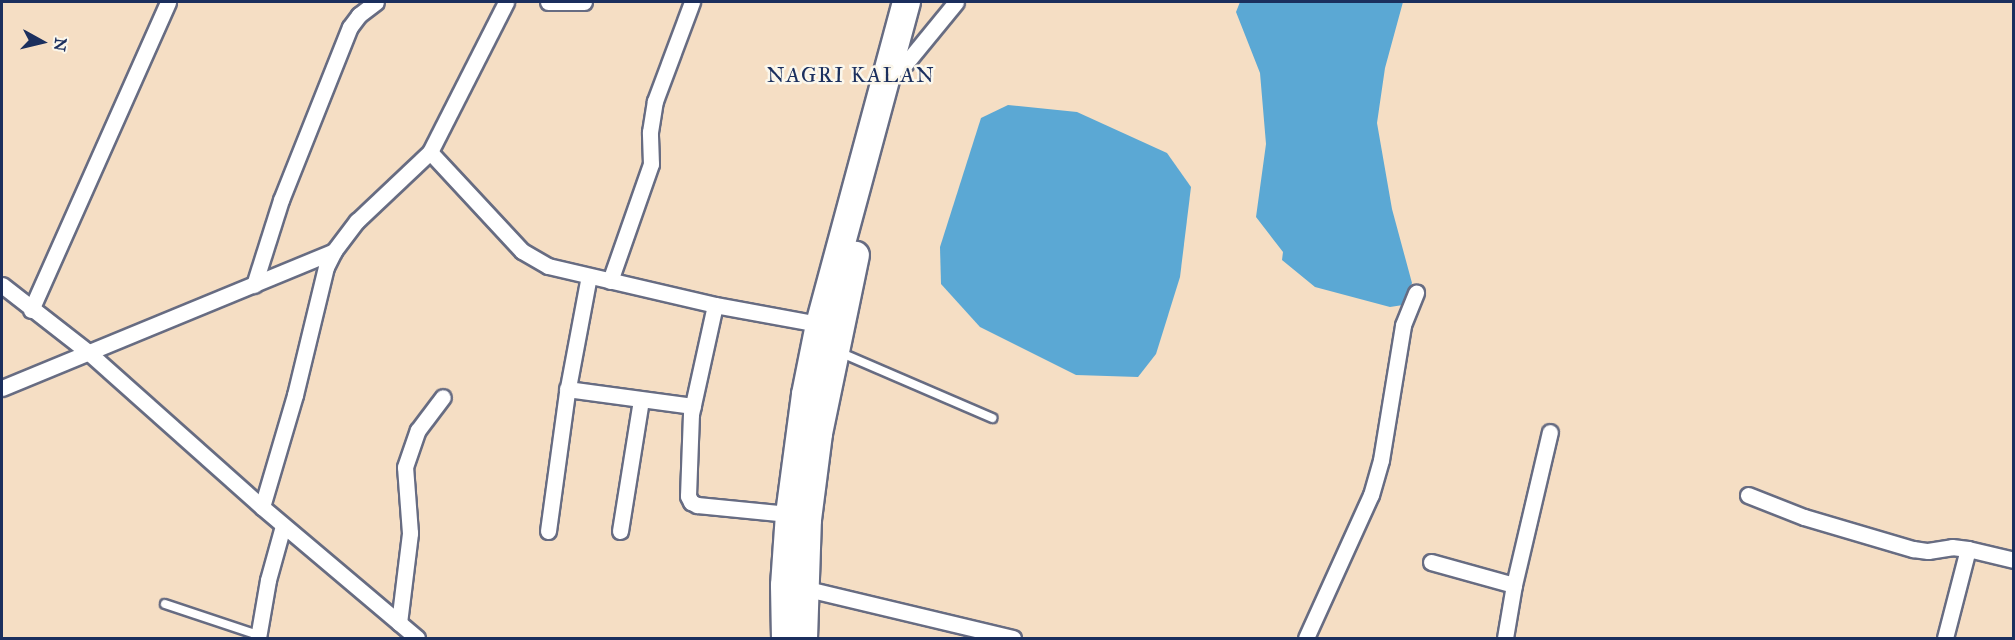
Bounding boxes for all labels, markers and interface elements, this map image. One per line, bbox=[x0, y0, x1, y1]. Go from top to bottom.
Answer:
north arrow bbox=[12, 12, 72, 72]
text: N bbox=[50, 37, 71, 53]
district label: NAGRI KALAN bbox=[767, 62, 935, 88]

